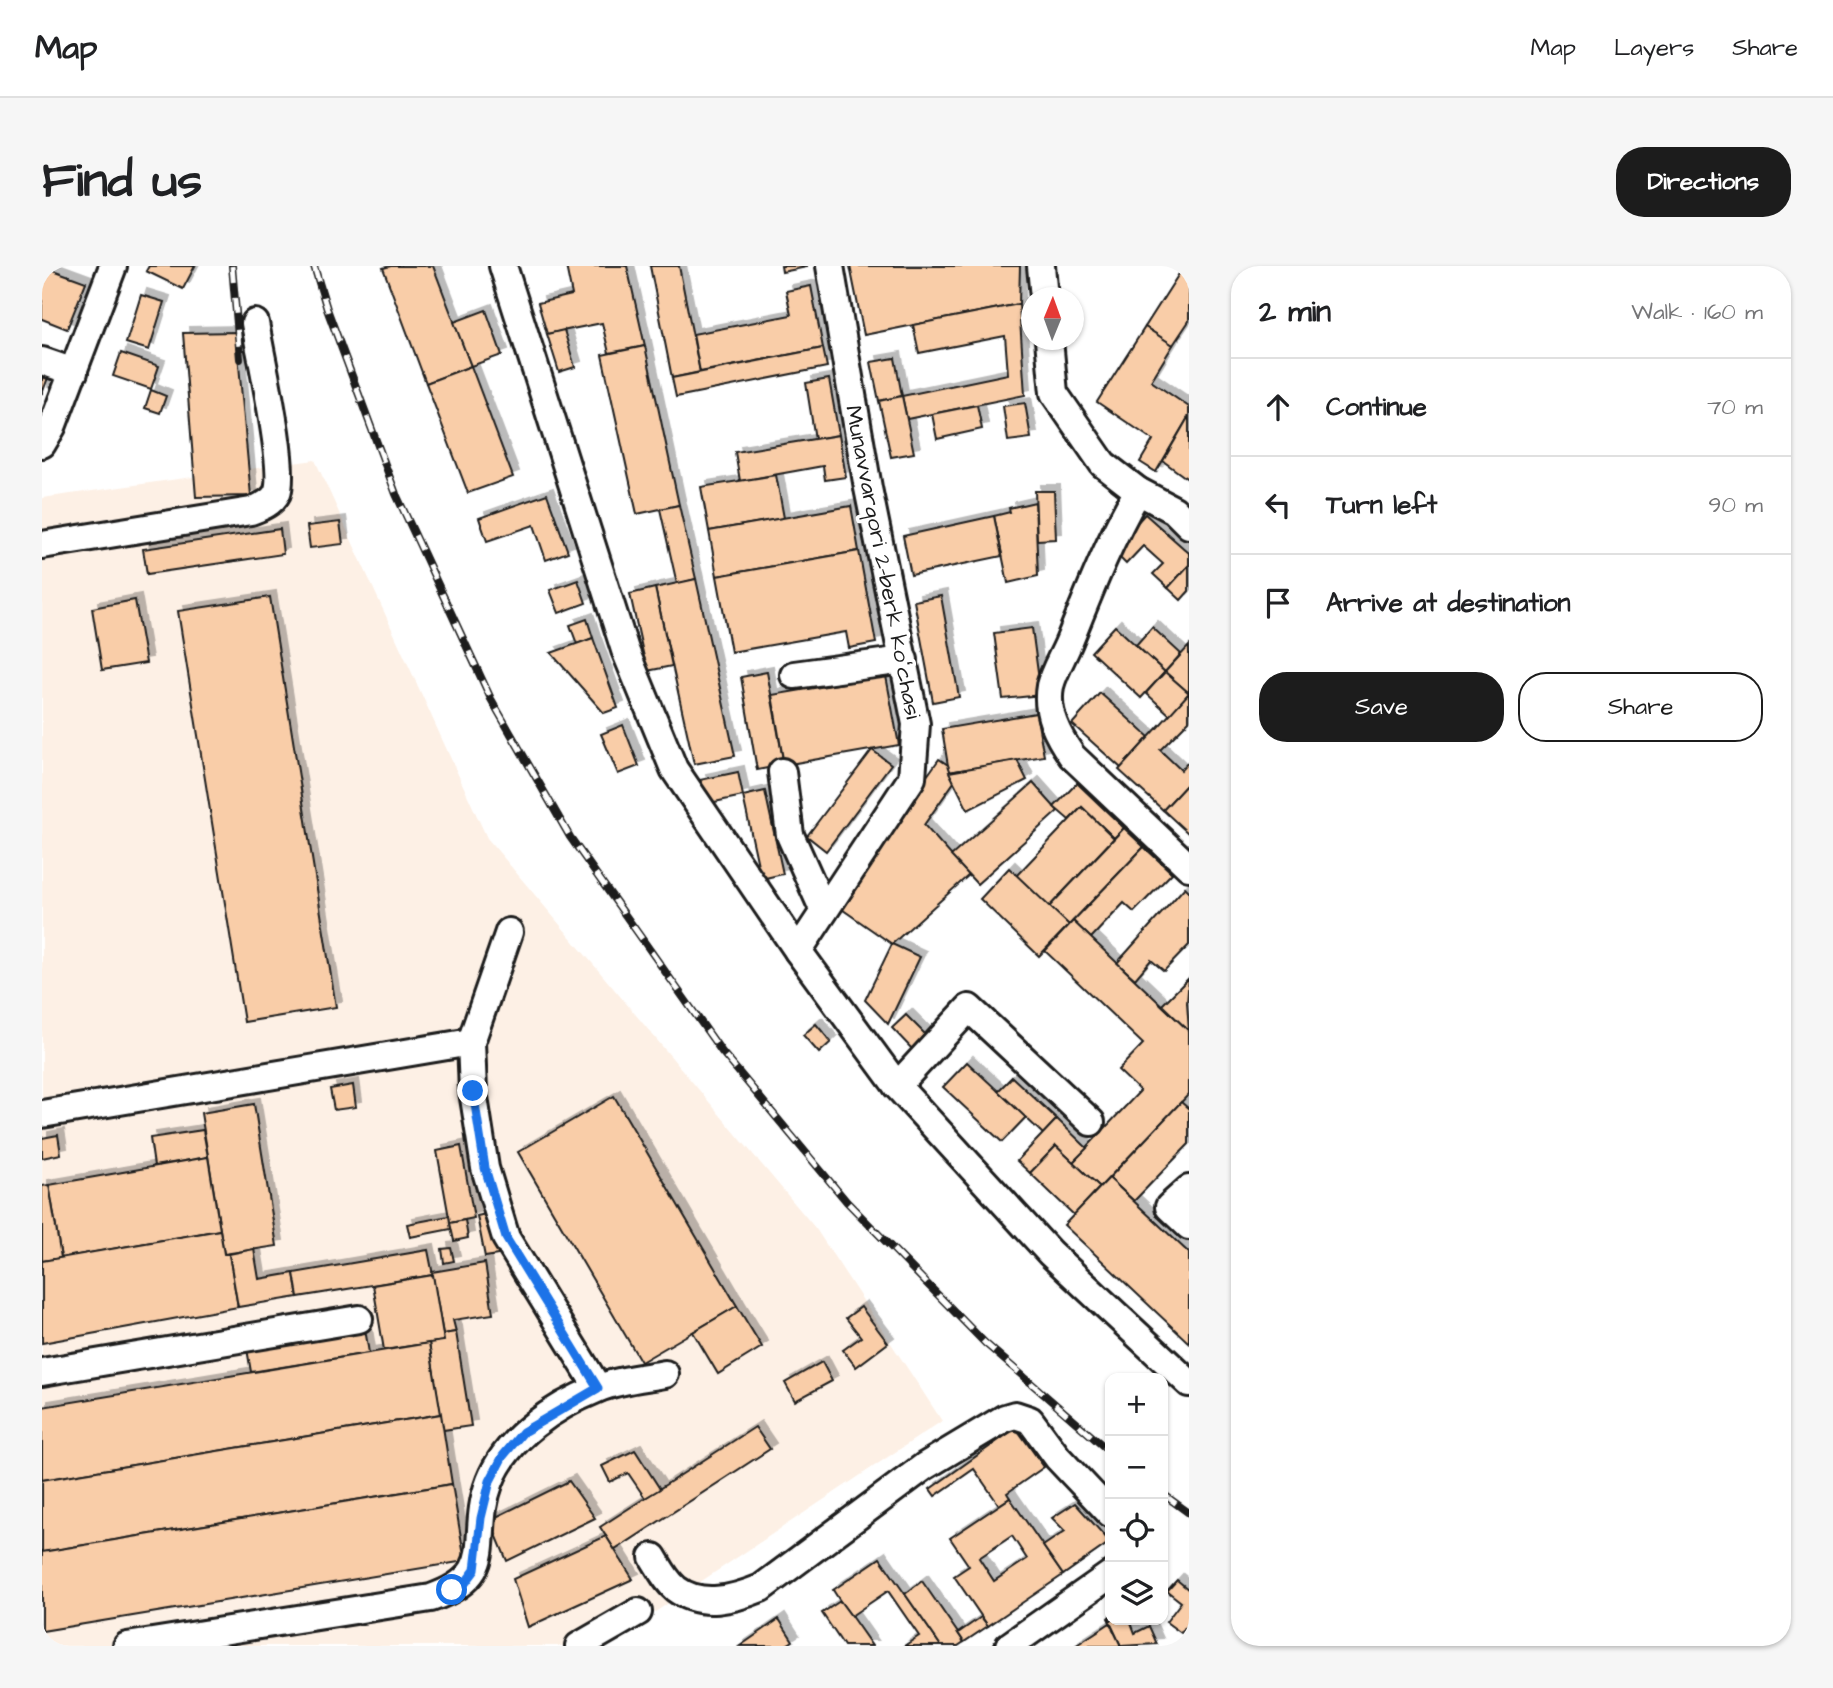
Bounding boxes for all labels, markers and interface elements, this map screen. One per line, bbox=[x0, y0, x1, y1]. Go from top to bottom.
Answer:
text: Map bbox=[35, 25, 97, 71]
text: Map bbox=[1531, 31, 1576, 65]
text: Layers bbox=[1614, 31, 1694, 65]
text: Share bbox=[1732, 31, 1798, 65]
button: Directions bbox=[1616, 147, 1791, 217]
text: Find us bbox=[42, 148, 202, 216]
north arrow bbox=[1021, 287, 1084, 350]
text: 2 min bbox=[1259, 291, 1331, 333]
text: Walk · 160 m bbox=[1631, 296, 1763, 328]
icon: ahead bbox=[1259, 388, 1297, 426]
text: Continue bbox=[1326, 389, 1427, 425]
text: 70 m bbox=[1707, 391, 1763, 423]
street label: Munavvarqori 2-berk koʻchasi bbox=[837, 403, 929, 722]
icon: left bbox=[1259, 486, 1297, 524]
text: Turn left bbox=[1326, 487, 1437, 523]
text: 90 m bbox=[1708, 489, 1763, 521]
icon: arrive bbox=[1259, 584, 1297, 622]
text: Arrive at destination bbox=[1326, 585, 1571, 621]
button: Save bbox=[1259, 672, 1504, 742]
button: Share bbox=[1518, 672, 1763, 742]
route end bbox=[457, 1075, 488, 1106]
map controls bbox=[1105, 1373, 1168, 1625]
button: + bbox=[1105, 1373, 1168, 1436]
button: − bbox=[1105, 1436, 1168, 1499]
button: locate bbox=[1105, 1499, 1168, 1562]
button: layers bbox=[1105, 1562, 1168, 1625]
route start bbox=[436, 1574, 467, 1605]

